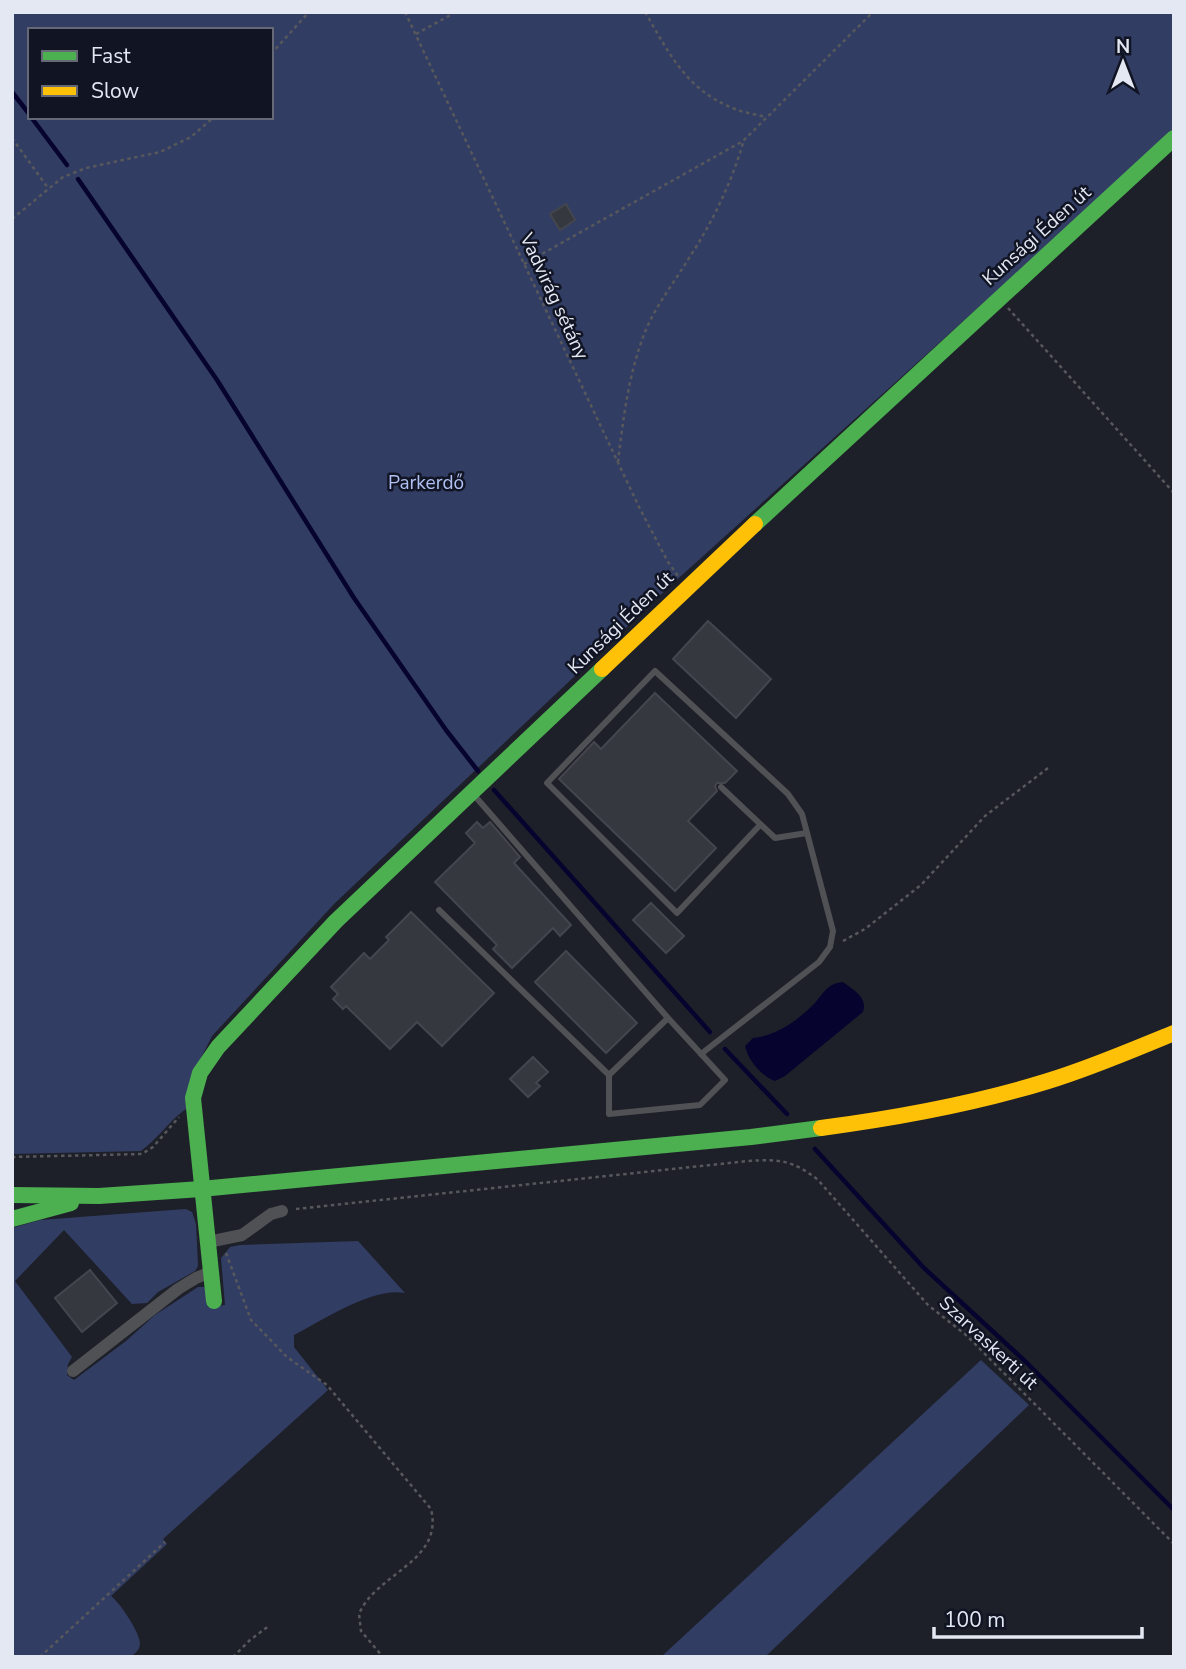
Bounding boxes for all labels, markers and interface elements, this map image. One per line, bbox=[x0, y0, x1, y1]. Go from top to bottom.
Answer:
legend bbox=[28, 28, 273, 119]
north arrow bbox=[1088, 28, 1158, 98]
text: N bbox=[1116, 34, 1130, 60]
text: Fast bbox=[91, 42, 131, 70]
text: Slow bbox=[91, 77, 140, 105]
street label: Kunsági Éden út bbox=[977, 180, 1097, 292]
street label: Vadvirág sétány bbox=[513, 228, 595, 364]
park label: Parkerdő bbox=[388, 470, 464, 496]
street label: Kunsági Éden út bbox=[562, 565, 680, 680]
street label: Szarvaskerti út bbox=[933, 1290, 1044, 1396]
scale bar bbox=[934, 1596, 1142, 1640]
text: 100 m bbox=[944, 1606, 1005, 1634]

